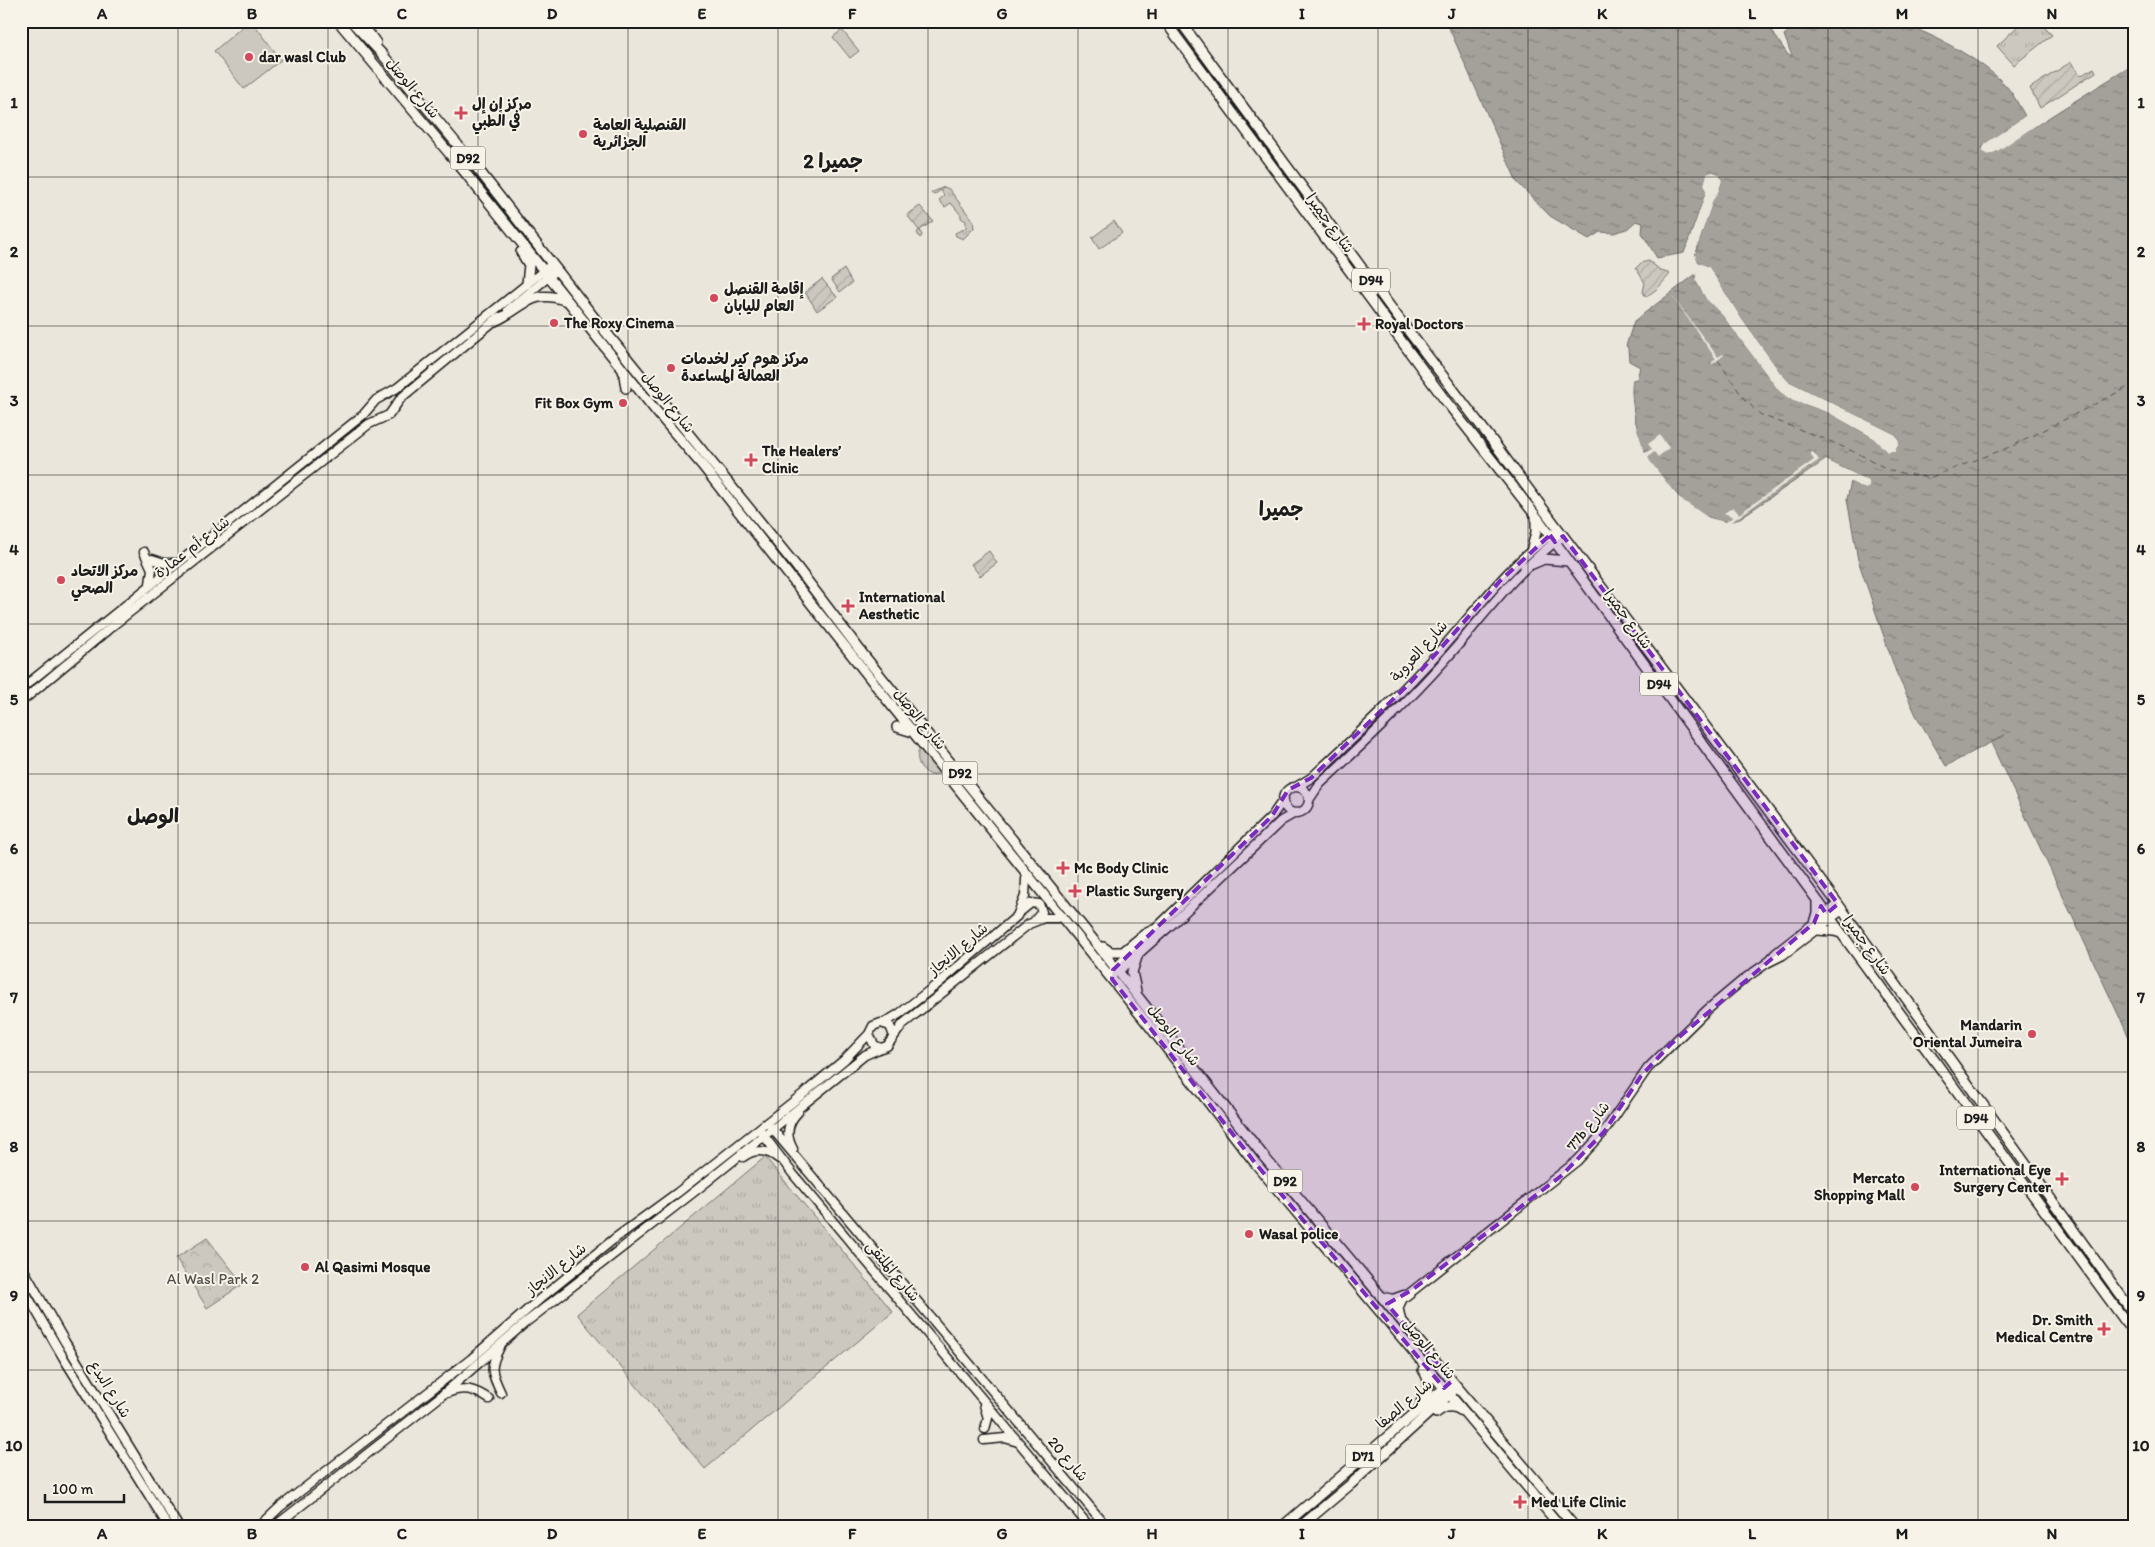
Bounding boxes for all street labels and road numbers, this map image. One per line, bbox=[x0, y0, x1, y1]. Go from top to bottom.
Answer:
street label: شارع الوصل bbox=[382, 54, 444, 123]
road number: D92 bbox=[450, 146, 486, 170]
street label: شارع جميرا bbox=[1301, 189, 1358, 257]
road number: D94 bbox=[1352, 268, 1390, 292]
street label: شارع الوصل bbox=[637, 368, 698, 437]
street label: شارع أم عمارة bbox=[151, 512, 234, 583]
street label: شارع جميرا bbox=[1599, 585, 1656, 653]
street label: شارع العروبة bbox=[1387, 617, 1452, 686]
road number: D94 bbox=[1640, 672, 1678, 696]
street label: شارع الوصل bbox=[889, 685, 950, 754]
road number: D92 bbox=[942, 761, 978, 784]
street label: شارع جميرا bbox=[1838, 911, 1895, 979]
street label: شارع الانجاز bbox=[924, 919, 992, 981]
street label: شارع الوصل bbox=[1143, 1000, 1204, 1070]
street label: 77b شارع bbox=[1563, 1098, 1614, 1155]
road number: D94 bbox=[1957, 1106, 1995, 1130]
road number: D92 bbox=[1268, 1170, 1302, 1192]
street label: شارع الملتقى bbox=[862, 1237, 924, 1306]
street label: شارع الانجاز bbox=[521, 1239, 590, 1300]
street label: شارع الوصل bbox=[1398, 1315, 1460, 1384]
street label: شارع البدع bbox=[84, 1357, 135, 1422]
street label: شارع الصفا bbox=[1372, 1375, 1436, 1433]
street label: شارع 20 bbox=[1043, 1433, 1092, 1486]
road number: D71 bbox=[1346, 1444, 1380, 1468]

